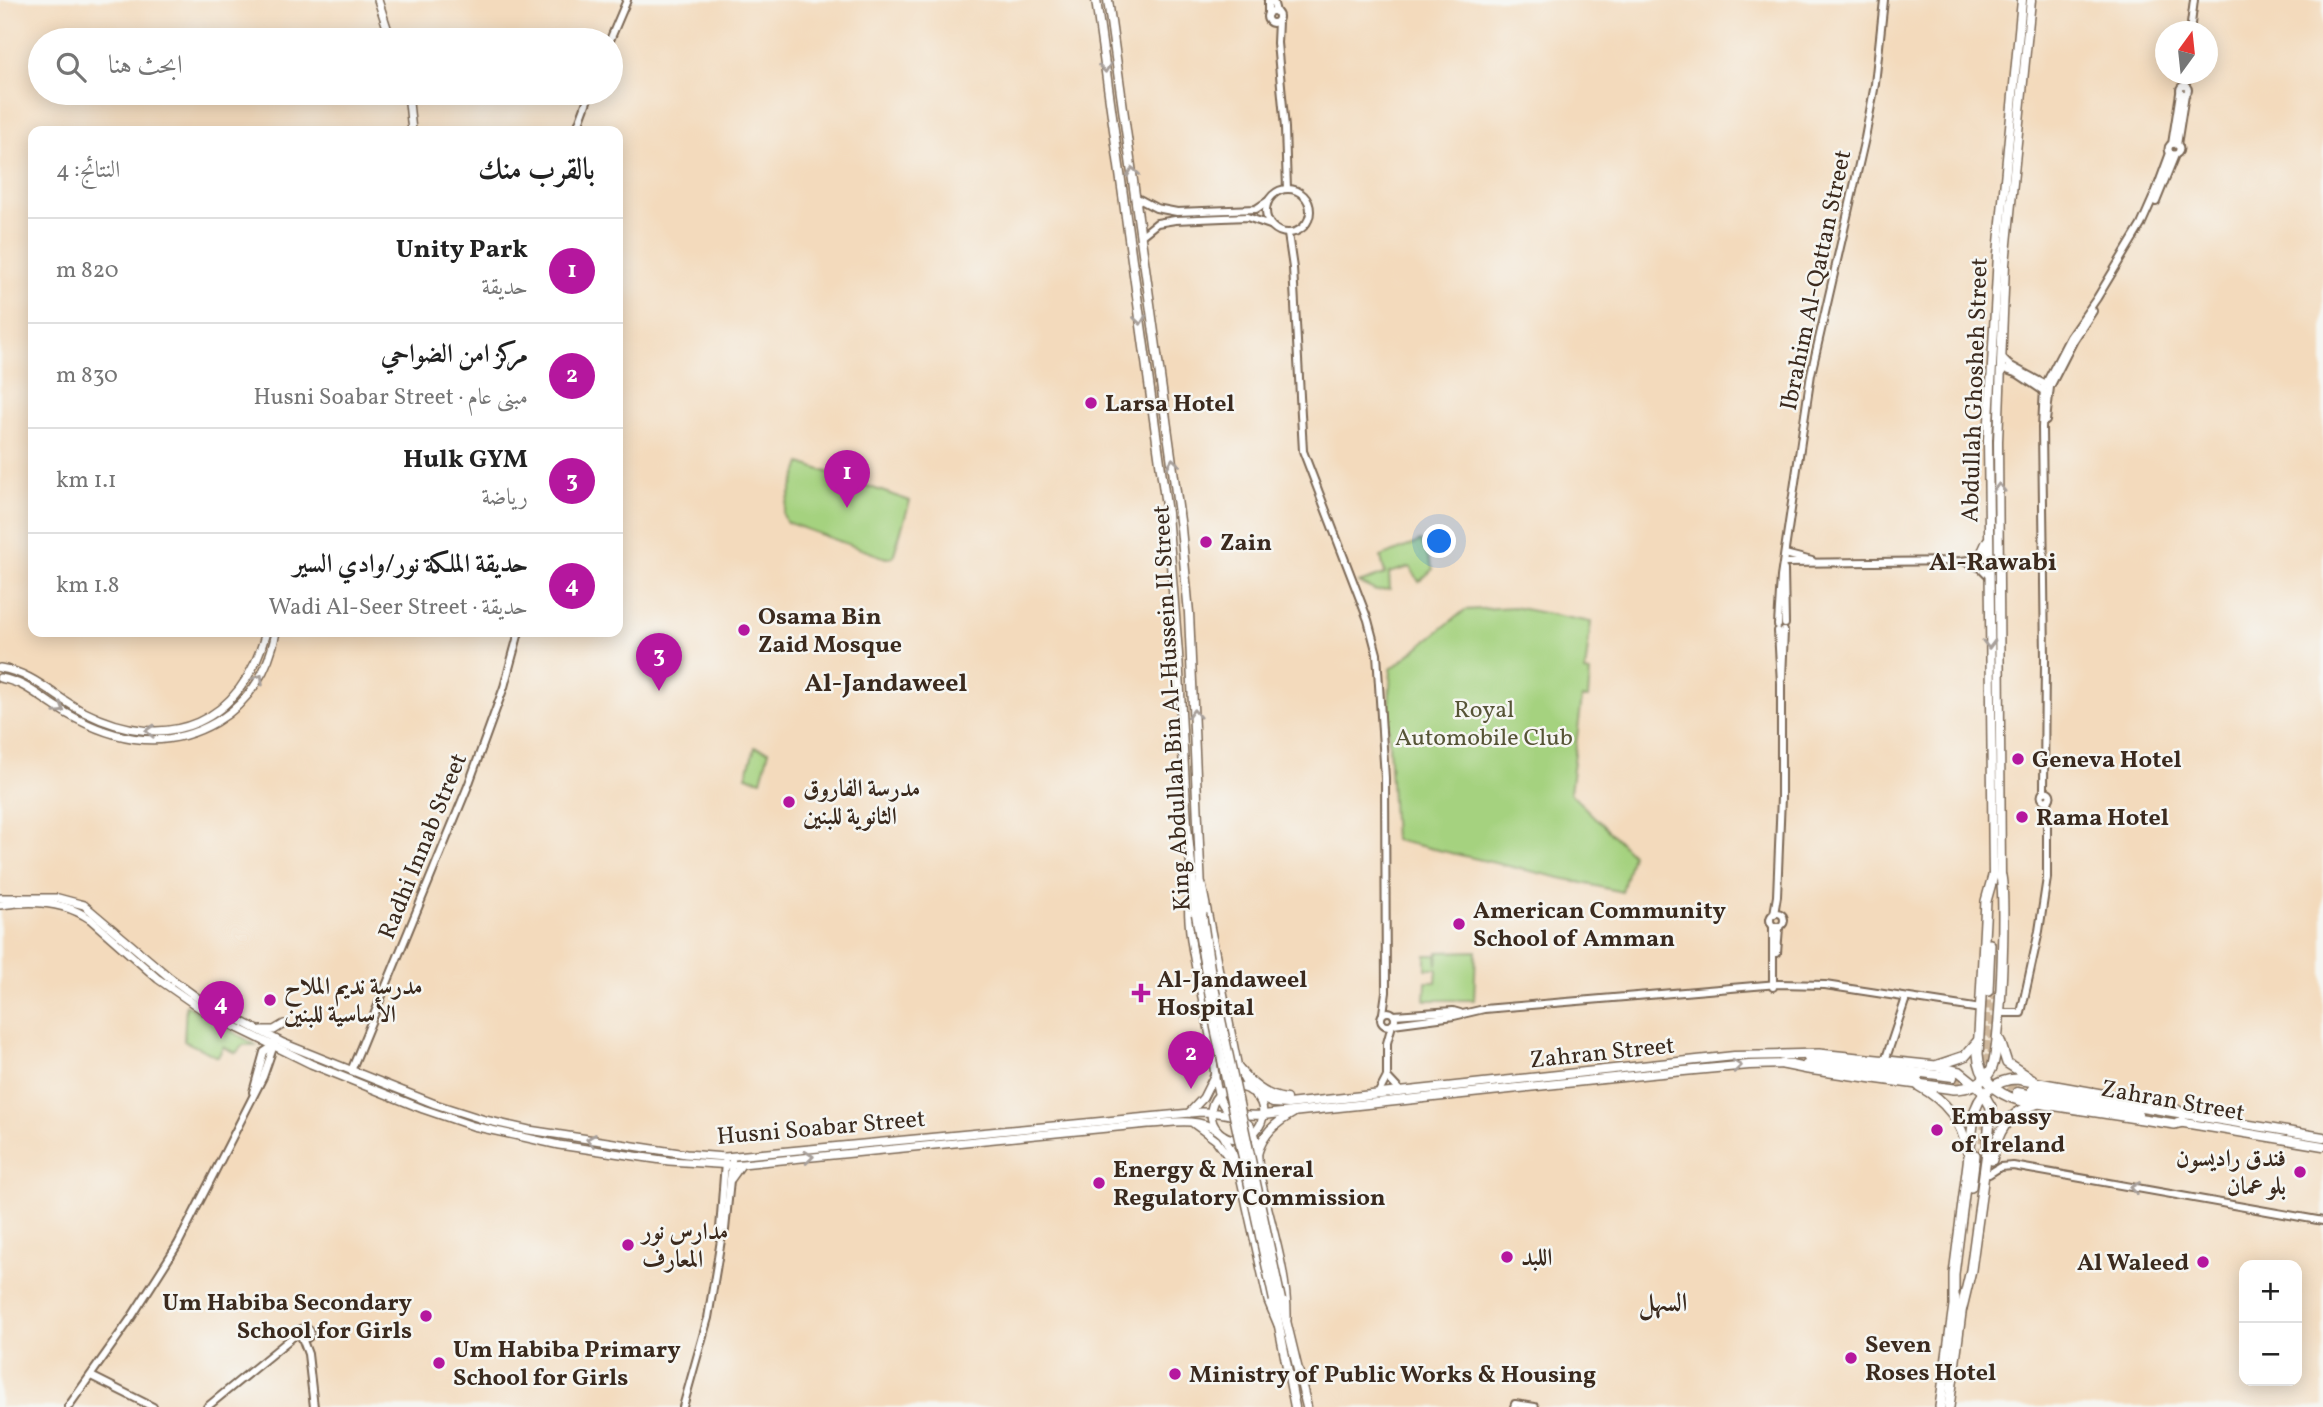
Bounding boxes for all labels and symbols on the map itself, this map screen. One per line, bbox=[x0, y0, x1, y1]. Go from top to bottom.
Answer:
north arrow bbox=[2155, 21, 2218, 84]
one-way arrow bbox=[1098, 62, 1113, 73]
street label: Ibrahim Al-Qattan Street bbox=[1773, 147, 1861, 414]
one-way arrow bbox=[1126, 167, 1141, 178]
street label: Abdullah Ghosheh Street bbox=[1954, 257, 1998, 523]
one-way arrow bbox=[1133, 314, 1148, 325]
place label: Larsa Hotel bbox=[1105, 388, 1235, 422]
marker: Larsa Hotel bbox=[1083, 395, 1099, 411]
pin: 1 bbox=[824, 450, 870, 508]
one-way arrow bbox=[1165, 458, 1180, 469]
one-way arrow bbox=[1991, 482, 2006, 493]
street label: King Abdullah Bin Al-Hussein II Street bbox=[1145, 504, 1201, 912]
your location bbox=[1422, 524, 1456, 558]
place label: Zain bbox=[1220, 527, 1272, 561]
marker: Zain bbox=[1198, 534, 1214, 550]
district label: Al-Rawabi bbox=[1929, 545, 2057, 581]
place label: Osama Bin Zaid Mosque bbox=[758, 601, 902, 663]
marker: Osama Bin Zaid Mosque bbox=[736, 622, 752, 638]
pin: 3 bbox=[636, 633, 682, 691]
one-way arrow bbox=[1981, 639, 1997, 650]
district label: Al-Jandaweel bbox=[805, 666, 968, 702]
one-way arrow bbox=[250, 674, 263, 687]
park label: Royal Automobile Club bbox=[1395, 694, 1573, 756]
one-way arrow bbox=[52, 700, 65, 713]
one-way arrow bbox=[1186, 709, 1201, 720]
one-way arrow bbox=[145, 724, 156, 739]
place label: Geneva Hotel bbox=[2032, 744, 2182, 778]
street label: Radhi Innab Street bbox=[371, 749, 477, 945]
marker: Geneva Hotel bbox=[2010, 751, 2026, 767]
place label: مدرسة الفاروق الثانوية للبنين bbox=[803, 773, 920, 835]
marker: مدرسة الفاروق الثانوية للبنين bbox=[781, 794, 797, 810]
place label: Rama Hotel bbox=[2036, 802, 2169, 836]
marker: Rama Hotel bbox=[2014, 809, 2030, 825]
place label: American Community School of Amman bbox=[1473, 895, 1726, 957]
marker: American Community School of Amman bbox=[1451, 916, 1467, 932]
place label: Al-Jandaweel Hospital bbox=[1157, 964, 1307, 1026]
place label: مدرسة نديم الملاح الأساسية للبنين bbox=[284, 971, 423, 1033]
pin: 4 bbox=[198, 981, 244, 1039]
marker: Al-Jandaweel Hospital bbox=[1131, 983, 1151, 1003]
marker: مدرسة نديم الملاح الأساسية للبنين bbox=[262, 992, 278, 1008]
street label: Zahran Street bbox=[1528, 1029, 1676, 1078]
pin: 2 bbox=[1168, 1031, 1214, 1089]
one-way arrow bbox=[1731, 1059, 1742, 1074]
street label: Zahran Street bbox=[2098, 1073, 2247, 1131]
place label: Embassy of Ireland bbox=[1951, 1101, 2065, 1163]
street label: Husni Soabar Street bbox=[716, 1103, 927, 1155]
marker: Embassy of Ireland bbox=[1929, 1122, 1945, 1138]
one-way arrow bbox=[585, 1133, 597, 1148]
place label: فندق راديسون بلو عمان bbox=[2176, 1143, 2286, 1205]
one-way arrow bbox=[803, 1150, 815, 1165]
place label: Energy & Mineral Regulatory Commission bbox=[1113, 1154, 1386, 1216]
marker: فندق راديسون بلو عمان bbox=[2292, 1164, 2308, 1180]
marker: Energy & Mineral Regulatory Commission bbox=[1091, 1175, 1107, 1191]
one-way arrow bbox=[2129, 1182, 2141, 1197]
place label: مدارس نور المعارف bbox=[639, 1216, 728, 1278]
marker: مدارس نور المعارف bbox=[620, 1237, 636, 1253]
place label: اللبد bbox=[1521, 1242, 1552, 1276]
place label: Al Waleed bbox=[2077, 1247, 2189, 1281]
marker: اللبد bbox=[1499, 1249, 1515, 1265]
marker: Al Waleed bbox=[2195, 1254, 2211, 1270]
district label: السهل bbox=[1639, 1286, 1687, 1322]
place label: Um Habiba Secondary School for Girls bbox=[162, 1287, 413, 1349]
marker: Um Habiba Secondary School for Girls bbox=[418, 1308, 434, 1324]
place label: Seven Roses Hotel bbox=[1865, 1329, 1996, 1391]
place label: Um Habiba Primary School for Girls bbox=[453, 1334, 681, 1396]
marker: Seven Roses Hotel bbox=[1843, 1350, 1859, 1366]
marker: Um Habiba Primary School for Girls bbox=[431, 1355, 447, 1371]
place label: Ministry of Public Works & Housing bbox=[1189, 1359, 1596, 1393]
marker: Ministry of Public Works & Housing bbox=[1167, 1366, 1183, 1382]

